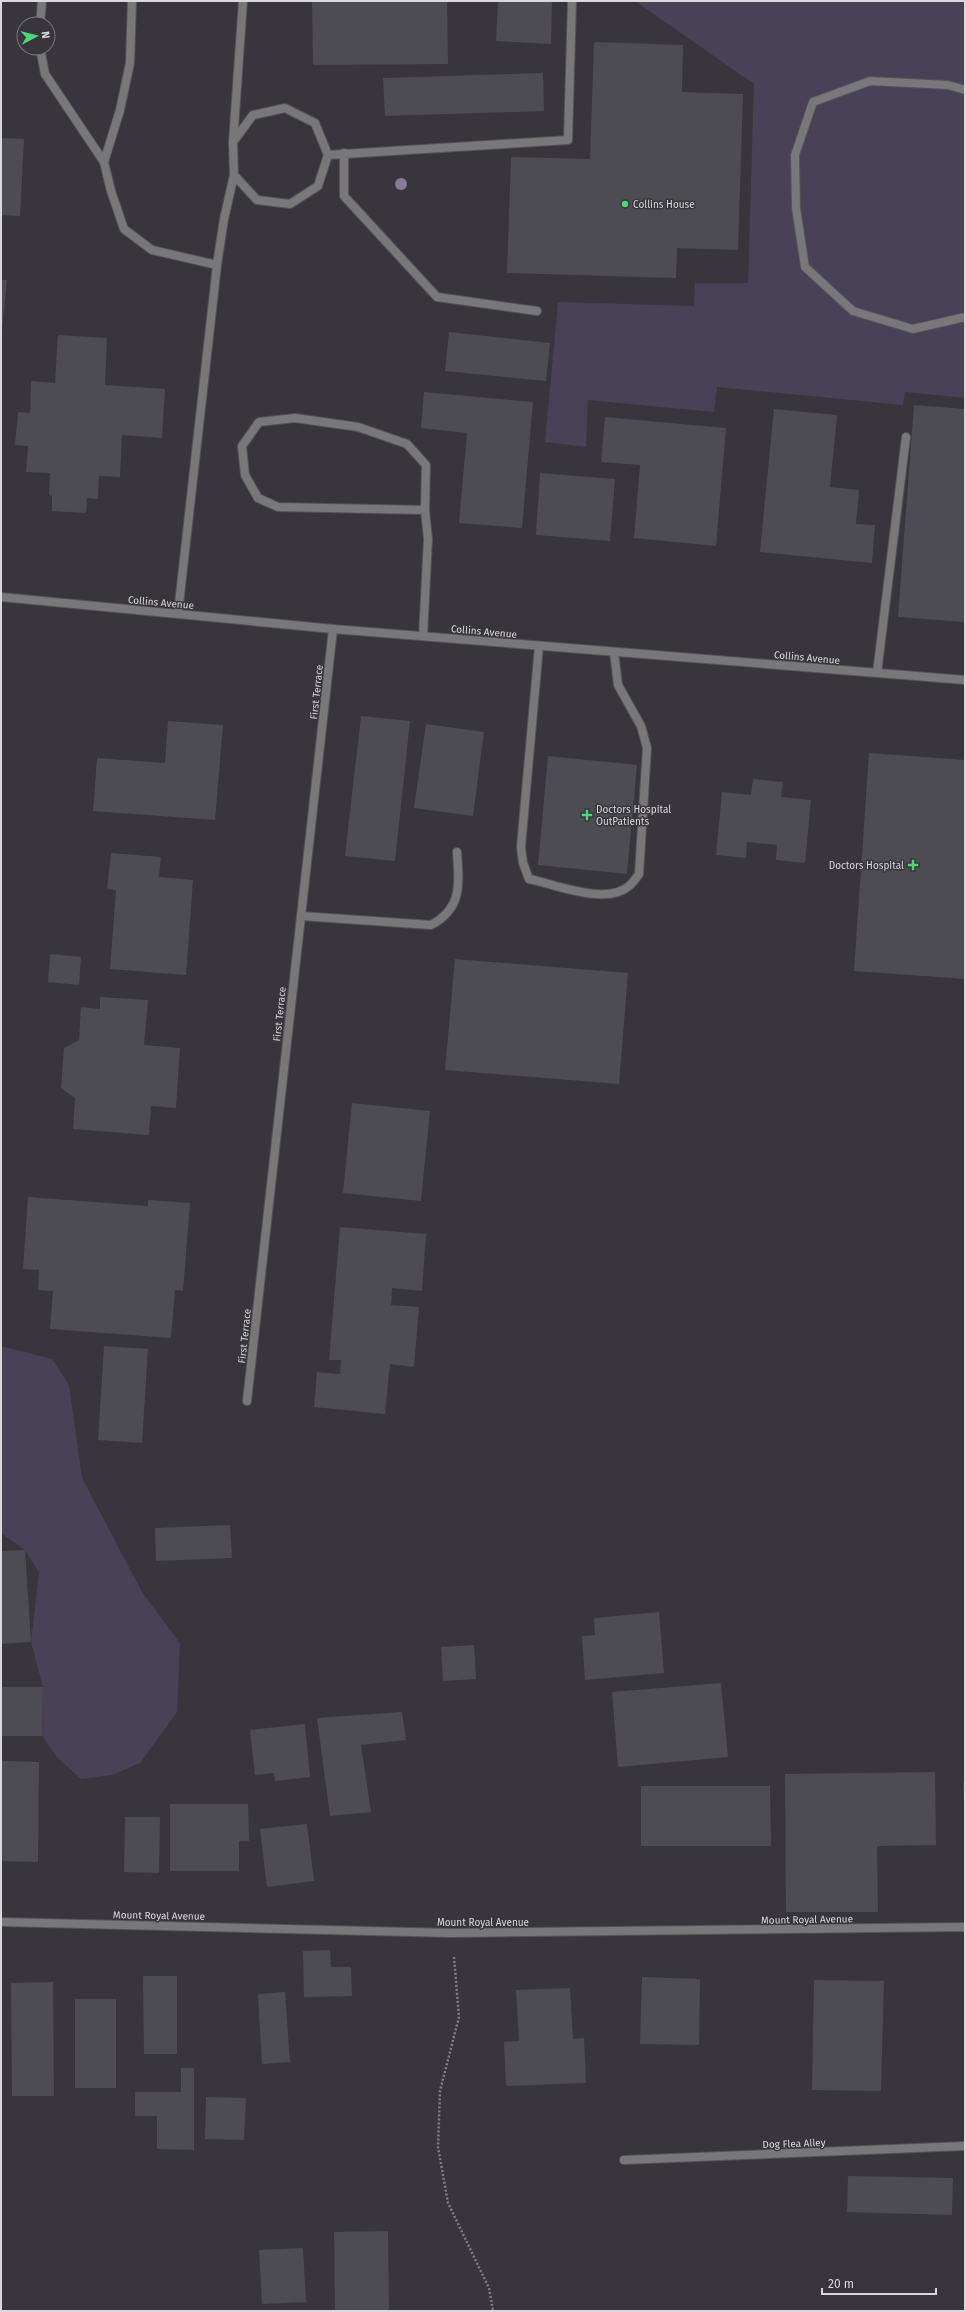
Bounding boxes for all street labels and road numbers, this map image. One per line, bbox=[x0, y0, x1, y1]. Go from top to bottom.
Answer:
street label: Collins Avenue bbox=[127, 594, 194, 612]
street label: Collins Avenue bbox=[450, 623, 517, 641]
street label: Collins Avenue bbox=[773, 649, 840, 667]
street label: First Terrace bbox=[308, 664, 326, 720]
street label: First Terrace bbox=[271, 986, 289, 1042]
street label: First Terrace bbox=[236, 1308, 254, 1364]
street label: Mount Royal Avenue bbox=[113, 1909, 205, 1923]
street label: Mount Royal Avenue bbox=[761, 1913, 853, 1927]
street label: Mount Royal Avenue bbox=[437, 1917, 529, 1929]
street label: Dog Flea Alley bbox=[762, 2137, 826, 2151]

